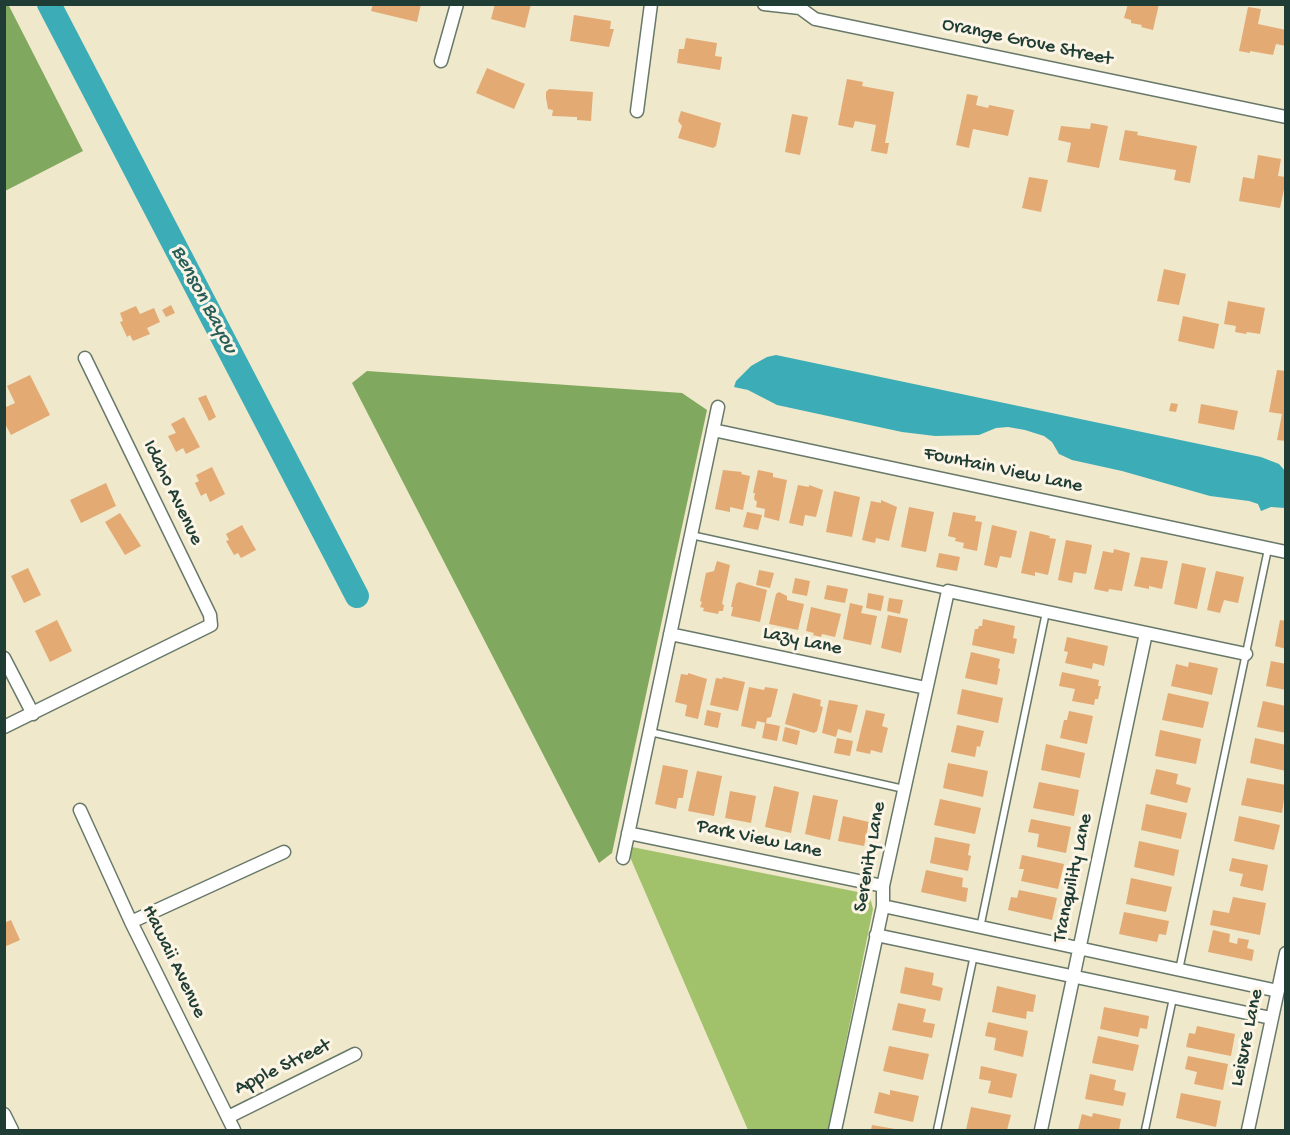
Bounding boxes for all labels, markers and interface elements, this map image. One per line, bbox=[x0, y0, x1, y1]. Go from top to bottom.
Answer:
street label: Orange Grove Street bbox=[940, 13, 1114, 73]
water label: Benson Bayou bbox=[164, 242, 242, 358]
street label: Idaho Avenue bbox=[136, 437, 208, 549]
street label: Fountain View Lane bbox=[921, 442, 1085, 500]
street label: Lazy Lane bbox=[760, 622, 844, 662]
street label: Serenity Lane bbox=[849, 800, 893, 914]
street label: Tranquility Lane bbox=[1049, 812, 1099, 944]
street label: Park View Lane bbox=[694, 815, 824, 865]
street label: Hawaii Avenue bbox=[135, 902, 211, 1022]
street label: Leisure Lane bbox=[1226, 987, 1270, 1089]
street label: Apple Street bbox=[231, 1034, 335, 1102]

